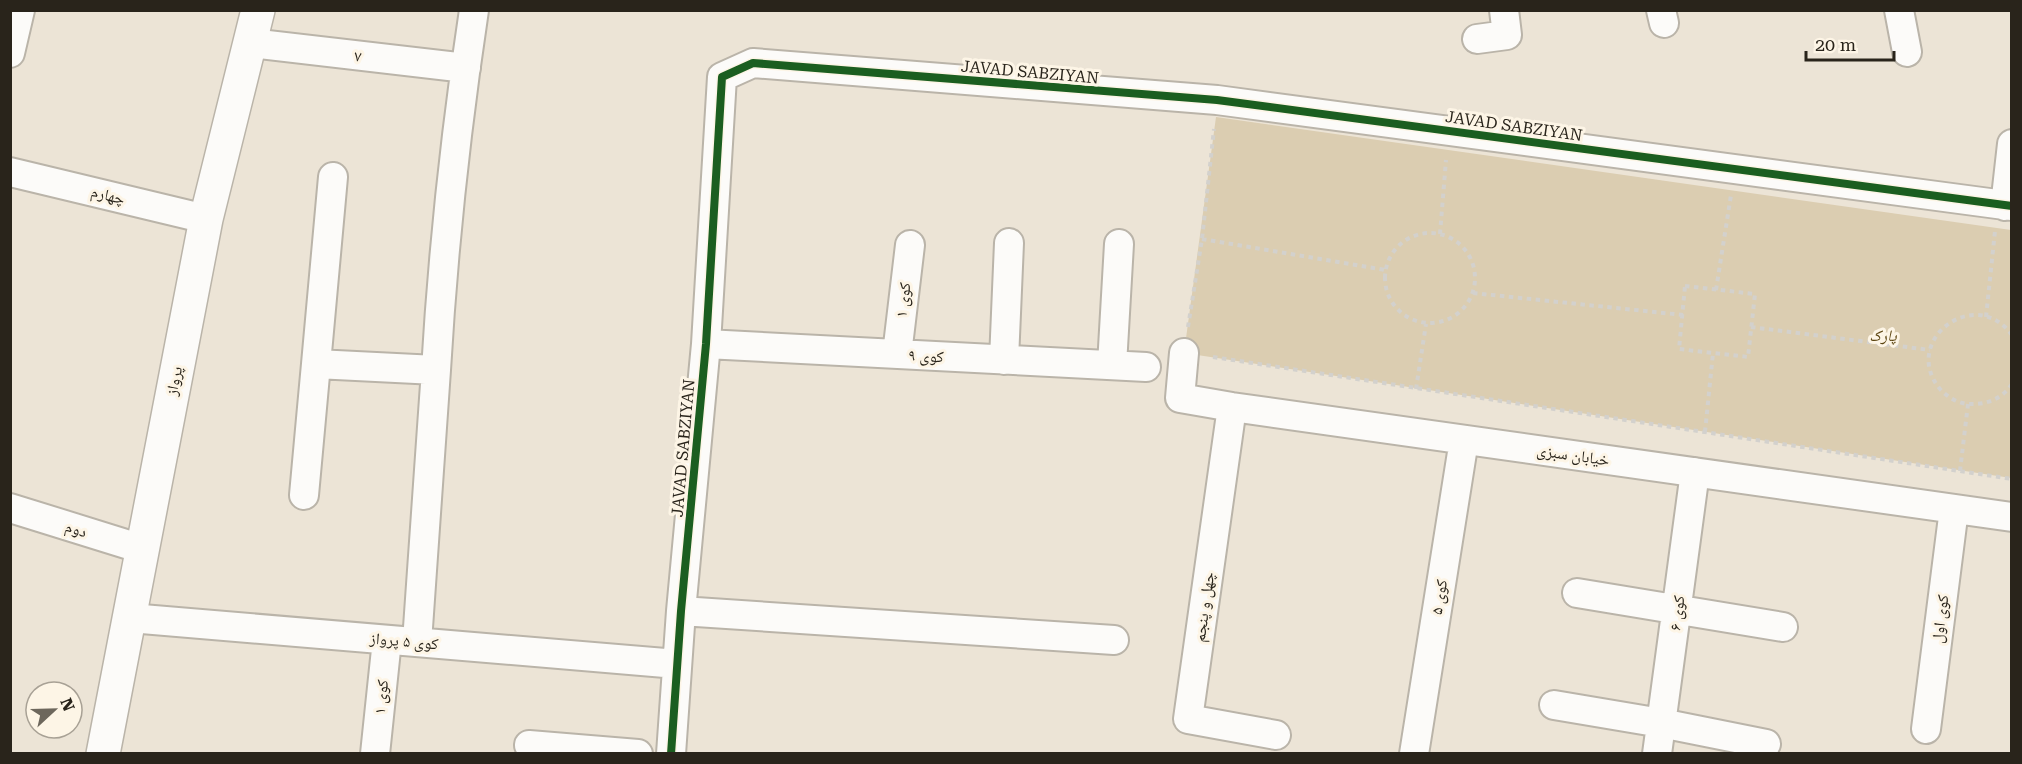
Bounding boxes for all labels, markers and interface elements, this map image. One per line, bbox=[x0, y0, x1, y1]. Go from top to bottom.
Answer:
scale bar bbox=[1806, 24, 1894, 62]
text: 20 m bbox=[1815, 34, 1856, 55]
street label: ۷ bbox=[353, 46, 363, 66]
street label: JAVAD SABZIYAN bbox=[960, 57, 1100, 88]
street label: JAVAD SABZIYAN bbox=[1444, 107, 1584, 145]
street label: چهارم bbox=[89, 182, 127, 209]
street label: کوی ۱ bbox=[891, 281, 916, 319]
park label: پارک bbox=[1869, 326, 1897, 345]
street label: کوی ۹ bbox=[908, 346, 944, 367]
street label: پرواز bbox=[162, 364, 186, 398]
street label: JAVAD SABZIYAN bbox=[668, 378, 699, 518]
street label: خیابان سبزی bbox=[1535, 440, 1611, 471]
street label: دوم bbox=[62, 517, 89, 542]
street label: چهل و پنجم bbox=[1190, 571, 1219, 643]
street label: کوی ۵ bbox=[1427, 578, 1452, 616]
street label: کوی اول bbox=[1928, 593, 1953, 645]
street label: کوی ۶ bbox=[1665, 594, 1690, 632]
street label: کوی ۵ پرواز bbox=[368, 628, 439, 654]
street label: کوی ۱ bbox=[370, 678, 393, 716]
north arrow bbox=[24, 680, 84, 740]
text: N bbox=[56, 695, 79, 714]

